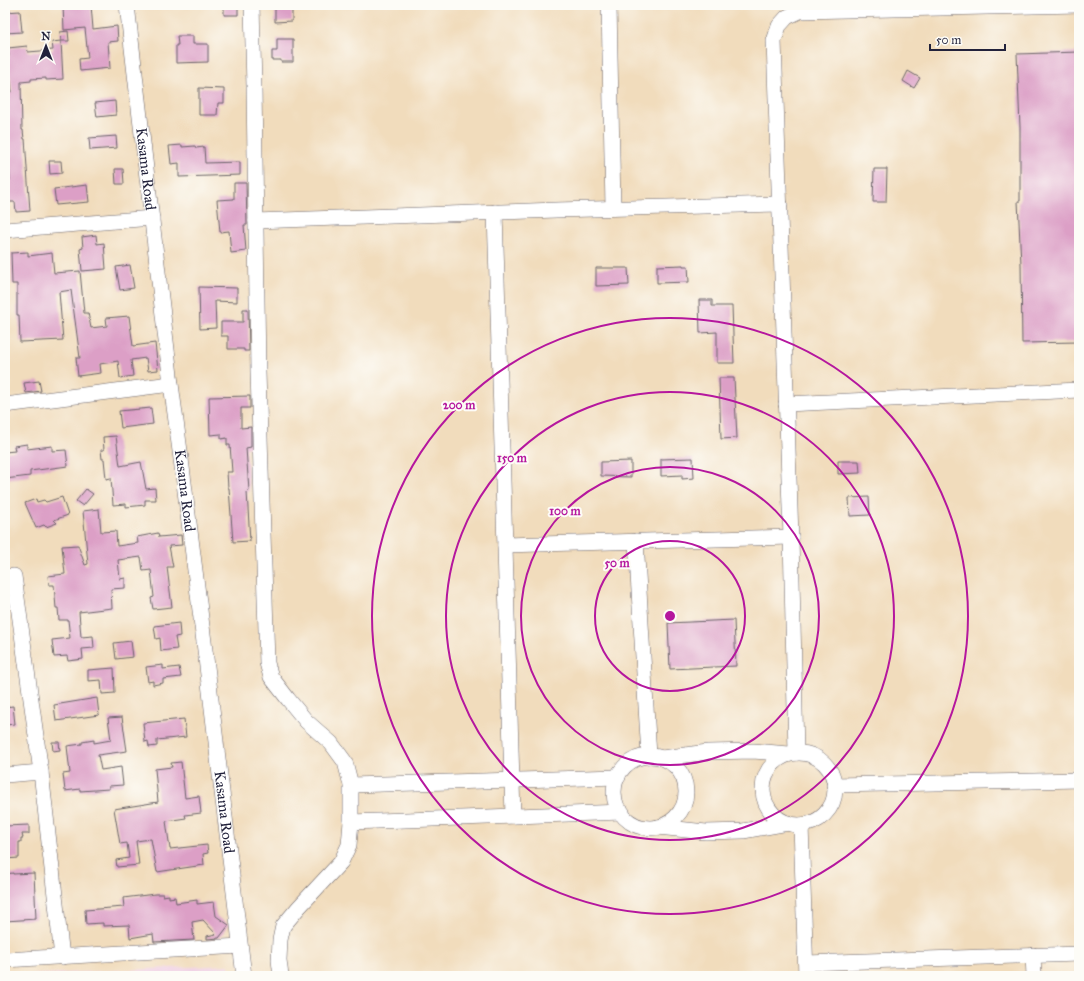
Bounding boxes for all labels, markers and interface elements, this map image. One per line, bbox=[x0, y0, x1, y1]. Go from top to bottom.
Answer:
north arrow bbox=[26, 26, 66, 66]
scale bar bbox=[930, 26, 1005, 52]
text: N bbox=[41, 30, 51, 43]
text: 50 m bbox=[936, 33, 961, 47]
street label: Kasama Road bbox=[132, 127, 160, 212]
text: 200 m bbox=[443, 398, 476, 412]
street label: Kasama Road bbox=[171, 448, 199, 533]
text: 150 m bbox=[497, 451, 528, 465]
text: 100 m bbox=[549, 504, 582, 518]
text: 50 m bbox=[604, 556, 631, 570]
centre of rings bbox=[663, 609, 677, 623]
street label: Kasama Road bbox=[211, 770, 238, 855]

